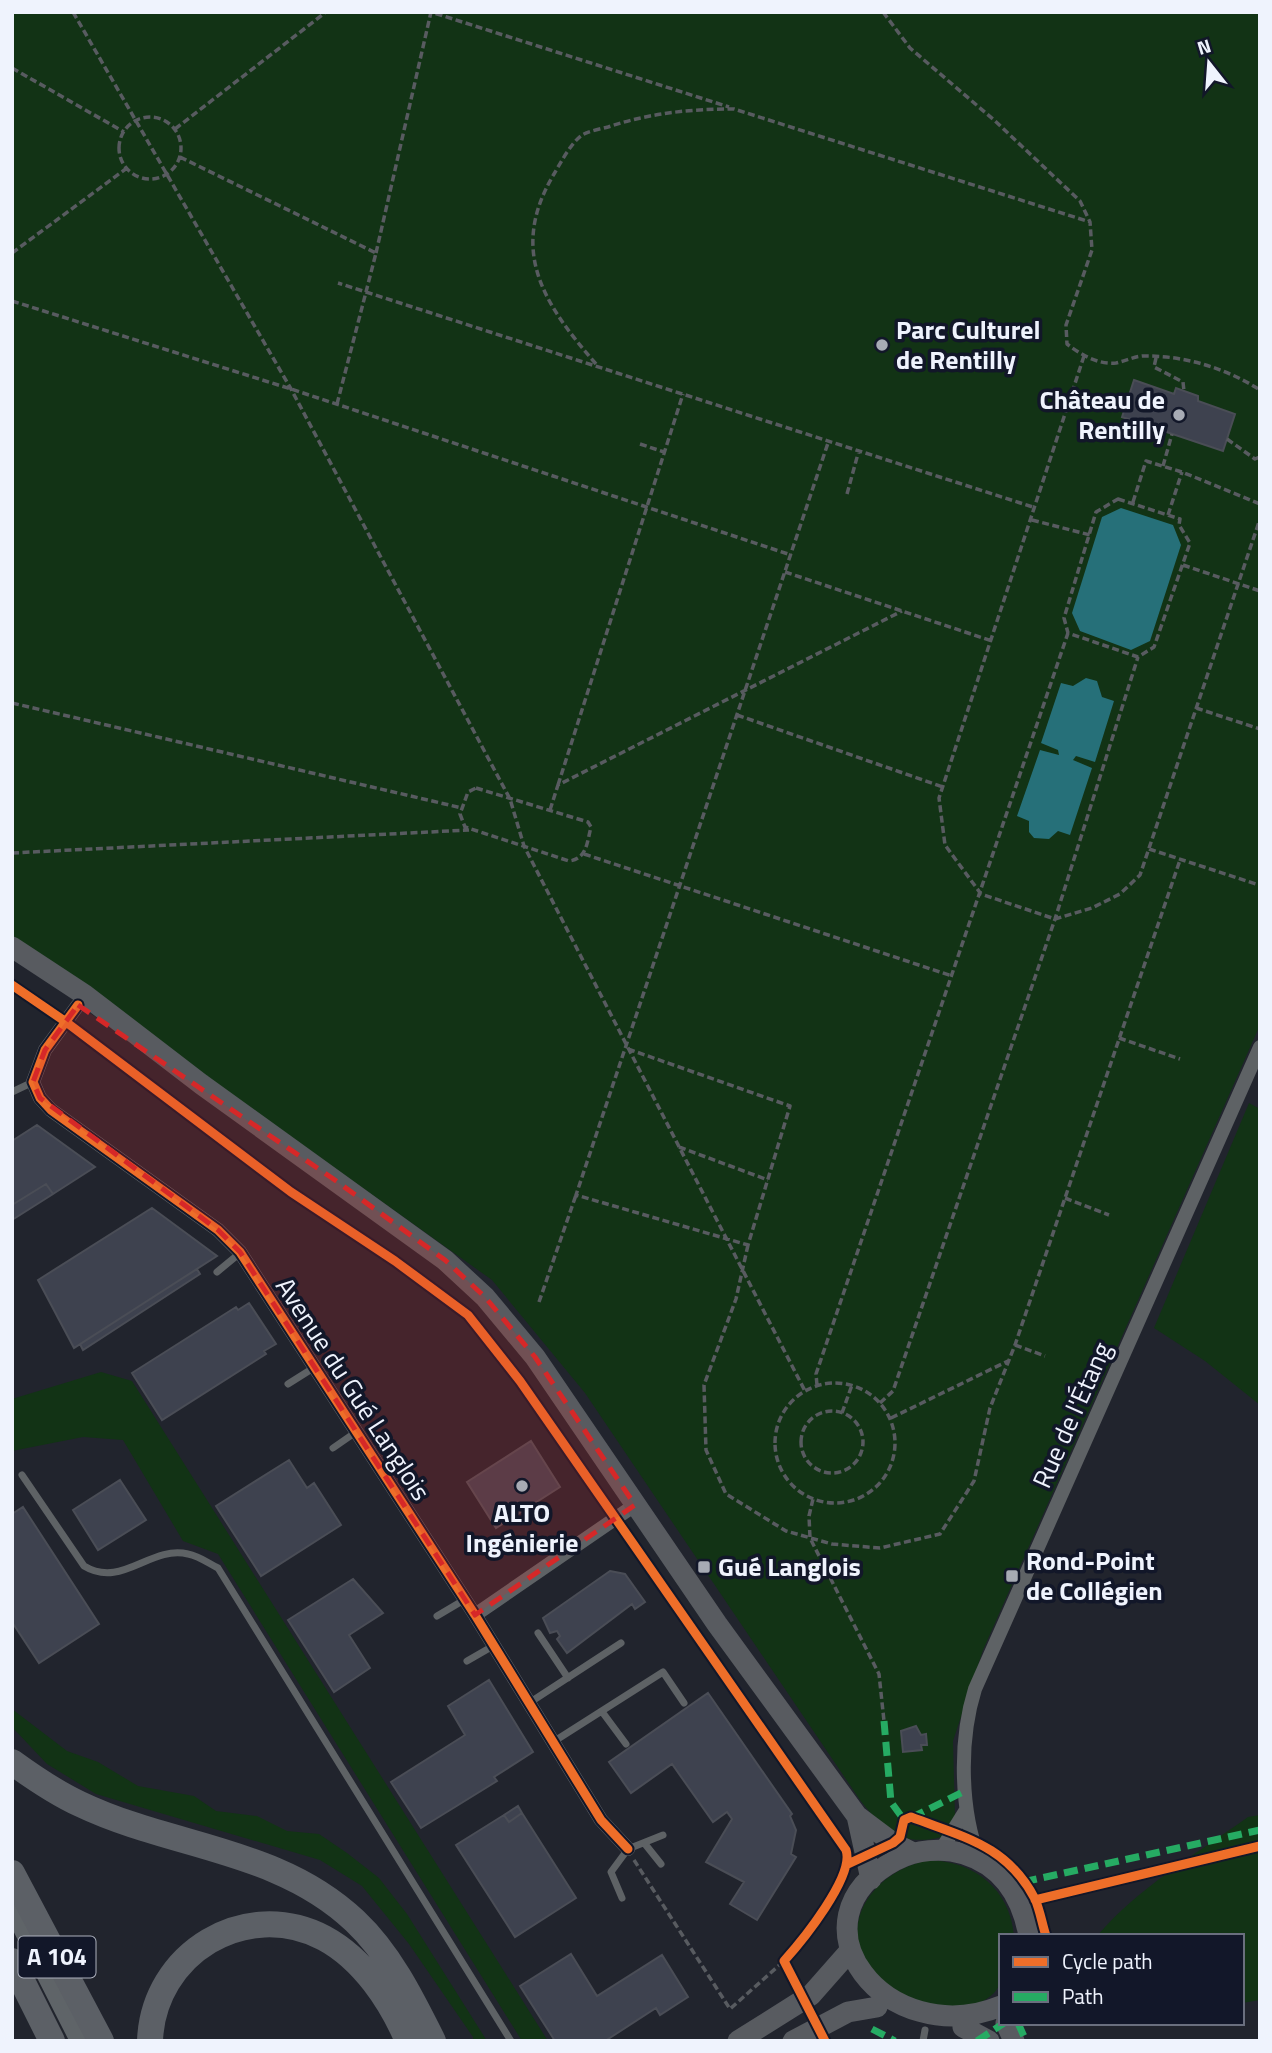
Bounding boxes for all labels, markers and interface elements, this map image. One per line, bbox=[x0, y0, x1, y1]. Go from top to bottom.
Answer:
north arrow bbox=[1174, 28, 1244, 98]
text: N bbox=[1193, 30, 1214, 62]
place label: Parc Culturel de Rentilly bbox=[896, 310, 1041, 379]
marker: Parc Culturel de Rentilly bbox=[874, 337, 890, 353]
place label: Château de Rentilly bbox=[1040, 380, 1165, 449]
marker: Château de Rentilly bbox=[1171, 407, 1187, 423]
street label: Avenue du Gué Langlois bbox=[266, 1269, 440, 1508]
street label: Rue de l'Étang bbox=[1022, 1335, 1121, 1494]
marker: ALTO Ingénierie bbox=[514, 1478, 530, 1494]
place label: ALTO Ingénierie bbox=[466, 1493, 578, 1562]
place label: Rond-Point de Collégien bbox=[1026, 1541, 1163, 1610]
place label: Gué Langlois bbox=[718, 1547, 861, 1586]
marker: Gué Langlois bbox=[696, 1559, 712, 1575]
marker: Rond-Point de Collégien bbox=[1004, 1568, 1020, 1584]
legend bbox=[999, 1934, 1244, 2025]
road number: A 104 bbox=[18, 1936, 96, 1978]
text: Cycle path bbox=[1062, 1945, 1153, 1977]
text: Path bbox=[1062, 1980, 1104, 2012]

